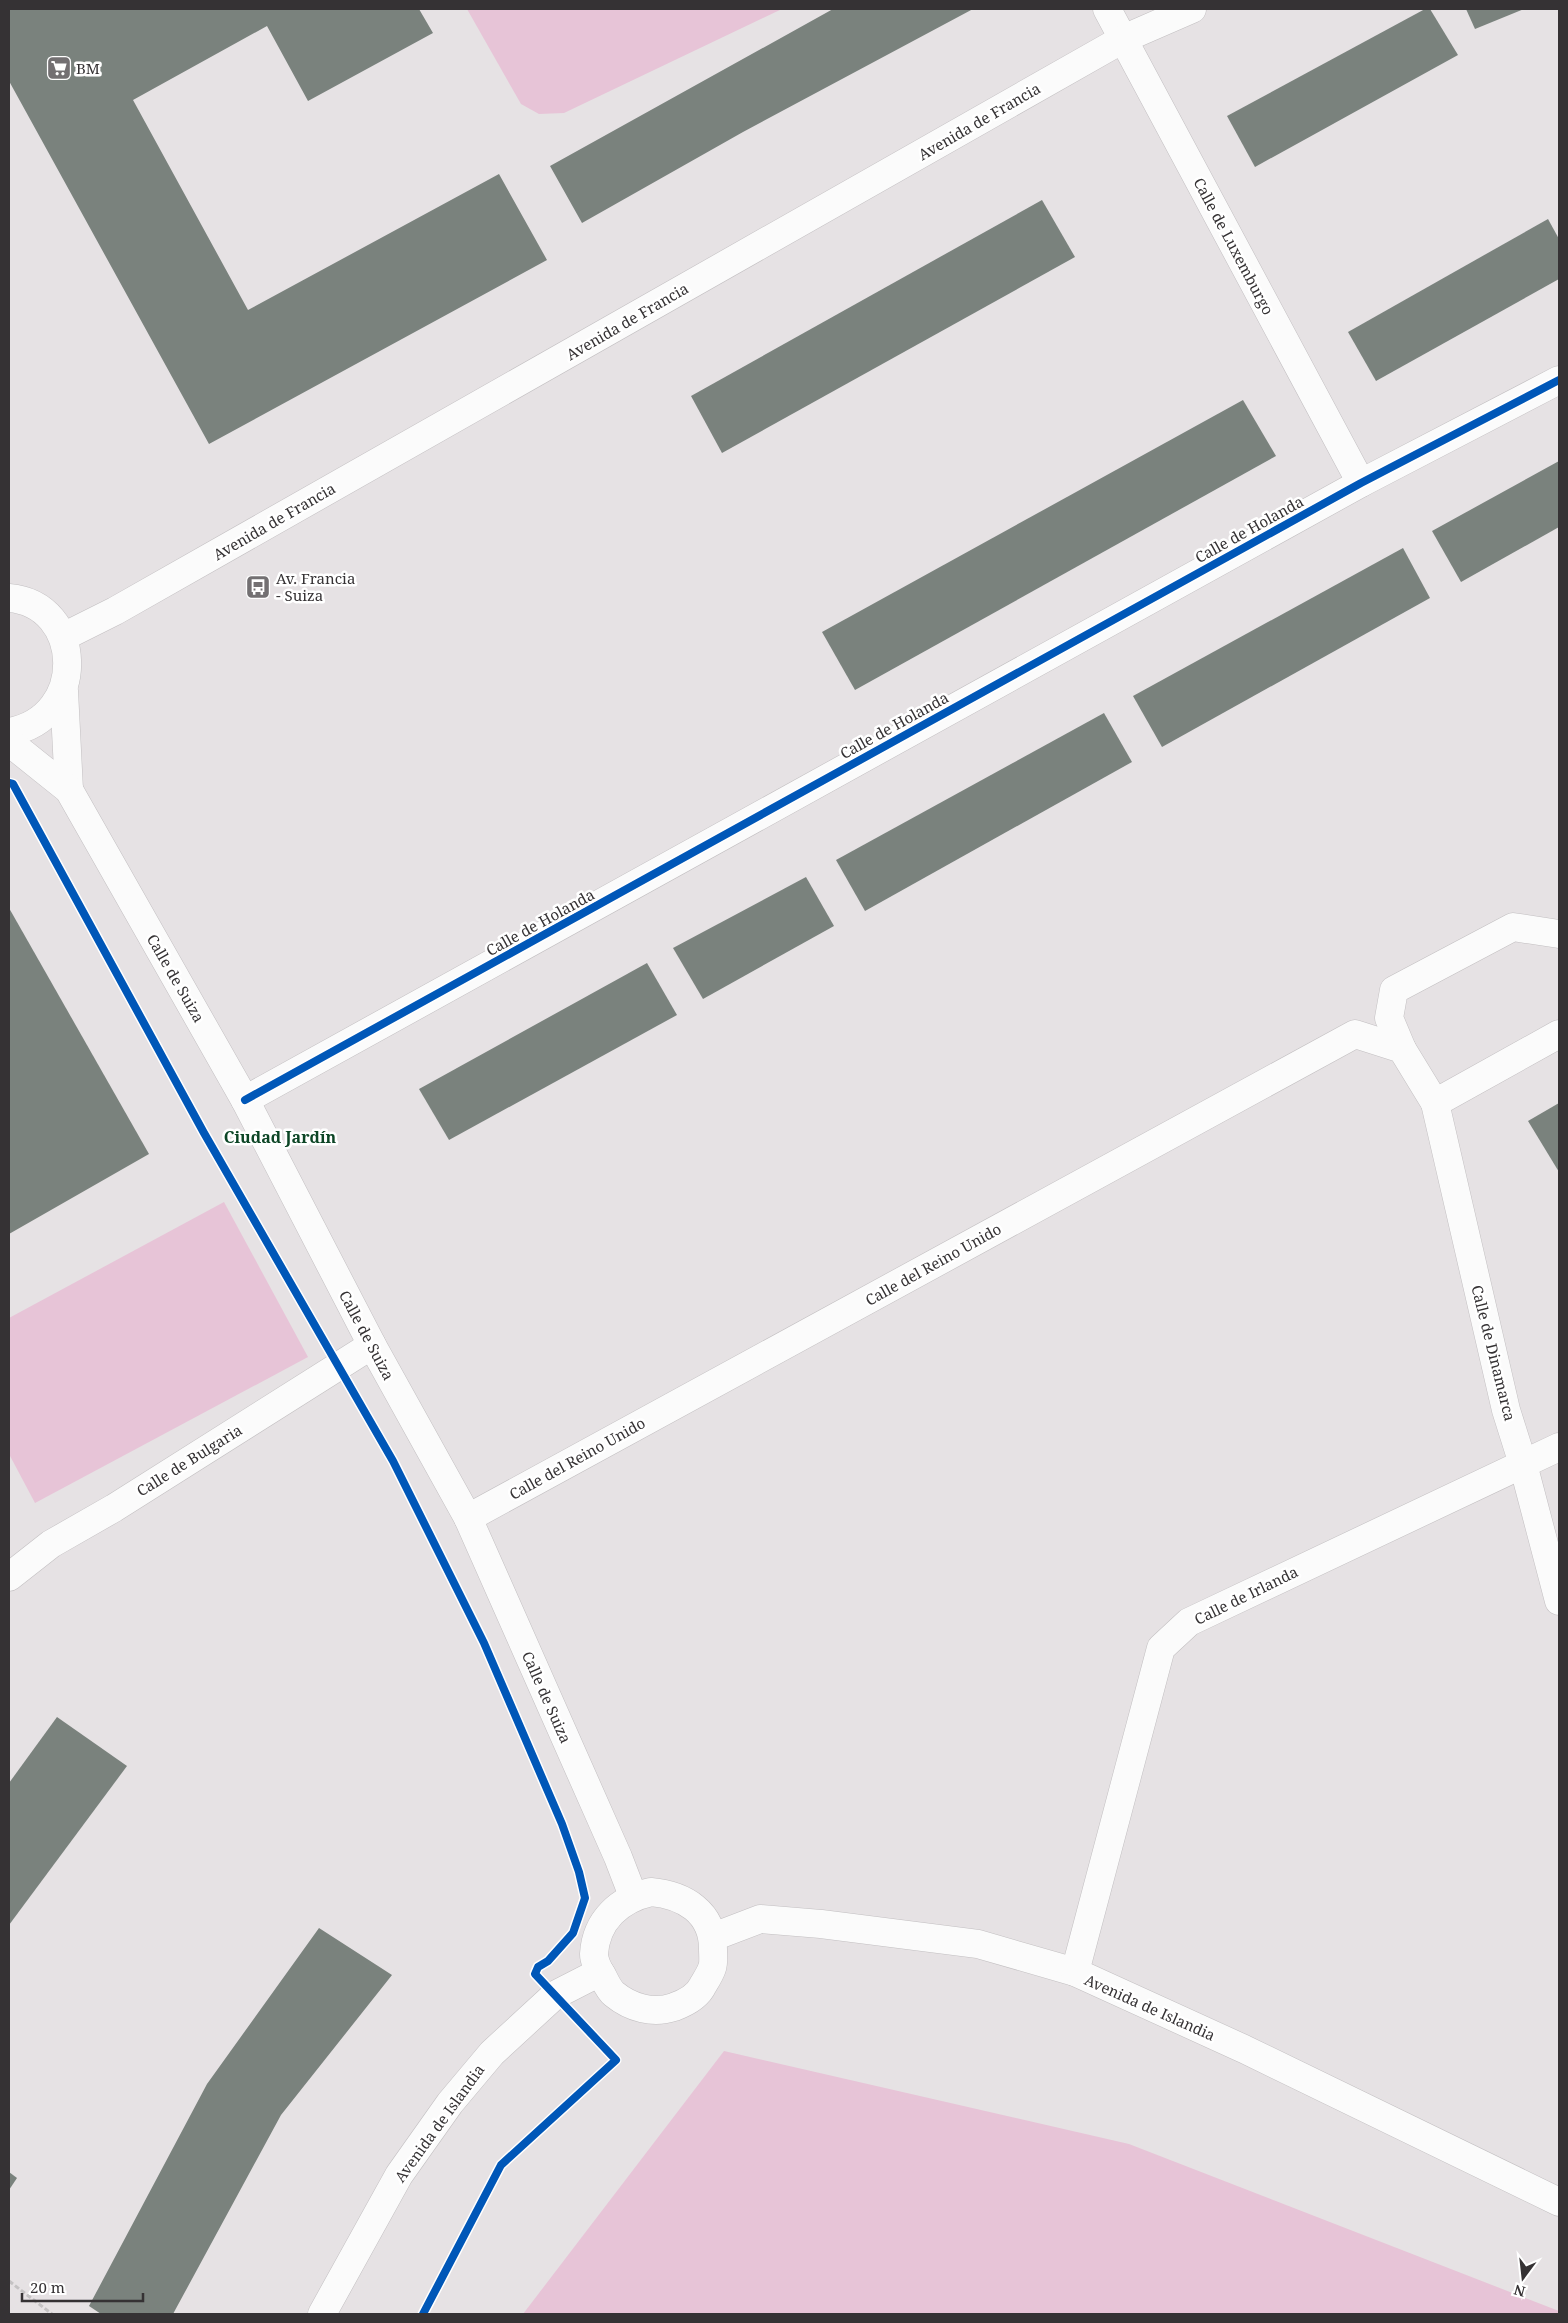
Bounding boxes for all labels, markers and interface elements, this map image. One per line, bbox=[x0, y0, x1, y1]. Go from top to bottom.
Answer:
supermarket icon: BM bbox=[46, 55, 72, 81]
place label: BM bbox=[76, 58, 100, 78]
street label: Avenida de Francia bbox=[914, 78, 1044, 164]
street label: Calle de Luxemburgo bbox=[1189, 174, 1279, 318]
street label: Avenida de Francia bbox=[562, 278, 692, 364]
street label: Avenida de Francia bbox=[209, 478, 339, 564]
street label: Calle de Holanda bbox=[1191, 491, 1307, 567]
place label: Av. Francia - Suiza bbox=[276, 568, 355, 605]
bus stop icon: Av. Francia - Suiza bbox=[245, 574, 271, 600]
street label: Calle de Holanda bbox=[836, 687, 952, 763]
street label: Calle de Holanda bbox=[482, 884, 598, 960]
street label: Calle de Suiza bbox=[143, 930, 209, 1026]
district label: Ciudad Jardín bbox=[224, 1126, 337, 1148]
street label: Calle del Reino Unido bbox=[861, 1218, 1005, 1310]
street label: Calle de Dinamarca bbox=[1467, 1283, 1521, 1423]
street label: Calle de Suiza bbox=[335, 1287, 399, 1383]
street label: Calle del Reino Unido bbox=[505, 1412, 649, 1504]
street label: Calle de Bulgaria bbox=[132, 1420, 246, 1500]
street label: Calle de Irlanda bbox=[1191, 1561, 1301, 1629]
street label: Calle de Suiza bbox=[518, 1648, 576, 1746]
street label: Avenida de Islandia bbox=[1082, 1969, 1218, 2045]
street label: Avenida de Islandia bbox=[389, 2060, 489, 2186]
north arrow bbox=[1498, 2253, 1548, 2303]
scale bar bbox=[22, 2270, 144, 2302]
text: 20 m bbox=[30, 2277, 65, 2297]
text: N bbox=[1512, 2280, 1527, 2302]

